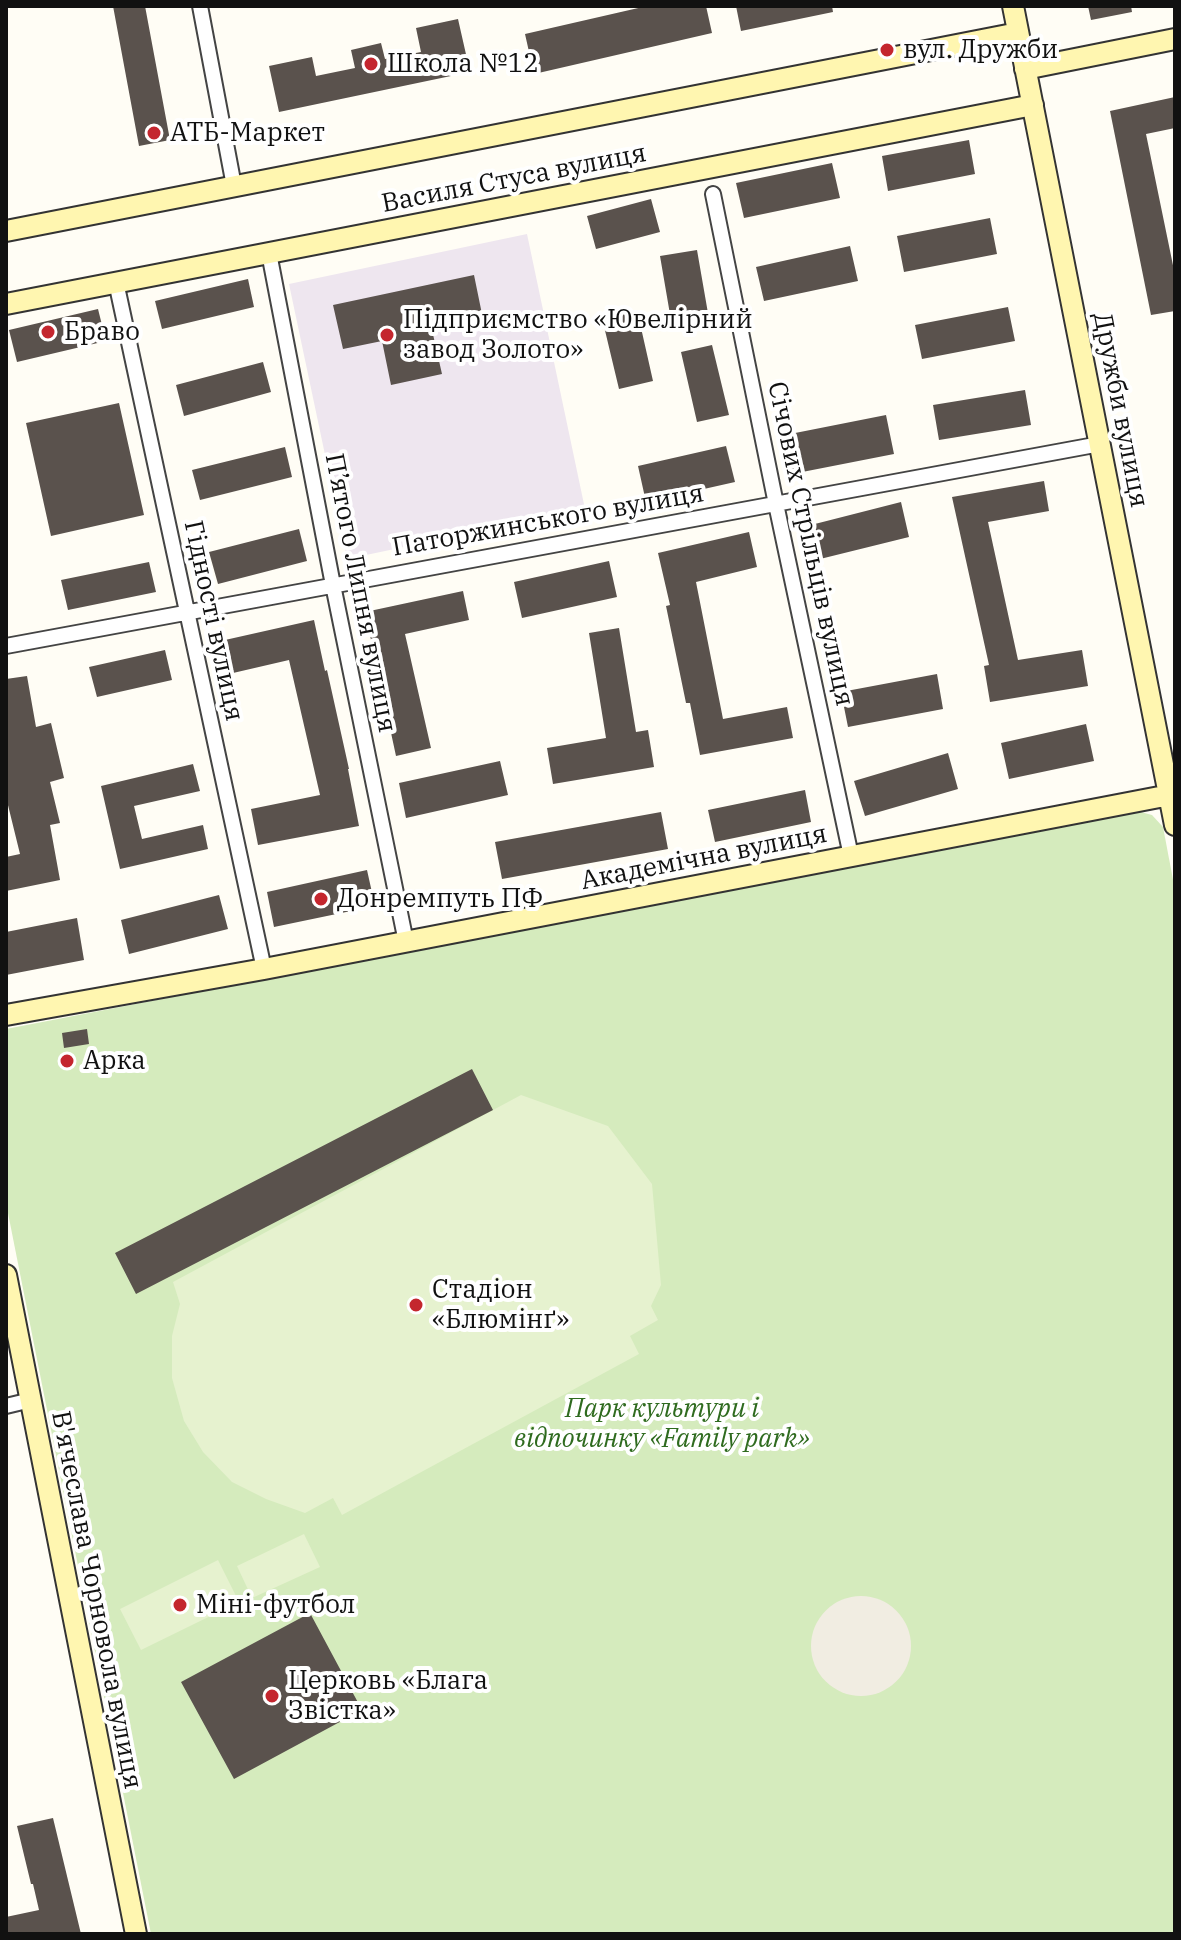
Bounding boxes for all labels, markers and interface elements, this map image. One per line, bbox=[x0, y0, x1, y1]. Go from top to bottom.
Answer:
place label: вул. Дружби bbox=[903, 34, 1058, 66]
marker: вул. Дружби bbox=[878, 41, 896, 59]
place label: Школа №12 bbox=[387, 48, 539, 80]
marker: Школа №12 bbox=[362, 55, 380, 73]
place label: АТБ-Маркет bbox=[170, 117, 325, 149]
marker: АТБ-Маркет bbox=[145, 124, 163, 142]
street label: Василя Стуса вулиця bbox=[379, 138, 649, 220]
place label: Підприємство «Ювелірний завод Золото» bbox=[403, 304, 753, 366]
street label: Дружби вулиця bbox=[1086, 310, 1154, 510]
place label: Браво bbox=[64, 316, 140, 348]
marker: Браво bbox=[39, 323, 57, 341]
marker: Підприємство «Ювелірний завод Золото» bbox=[378, 326, 396, 344]
street label: Січових Стрільців вулиця bbox=[760, 379, 860, 709]
street label: П’ятого Липня вулиця bbox=[318, 451, 402, 735]
street label: Паторжинського вулиця bbox=[390, 478, 706, 564]
street label: Гідності вулиця bbox=[176, 518, 250, 724]
street label: Академічна вулиця bbox=[578, 819, 830, 897]
place label: Донремпуть ПФ bbox=[337, 883, 543, 915]
marker: Донремпуть ПФ bbox=[312, 890, 330, 908]
place label: Арка bbox=[83, 1045, 146, 1077]
marker: Арка bbox=[58, 1052, 76, 1070]
place label: Стадіон «Блюмінґ» bbox=[432, 1274, 569, 1336]
marker: Стадіон «Блюмінґ» bbox=[407, 1296, 425, 1314]
park label: Парк культури і відпочинку «Family park» bbox=[514, 1393, 810, 1454]
street label: В'ячеслава Чорновола вулиця bbox=[44, 1408, 148, 1792]
place label: Міні-футбол bbox=[196, 1589, 356, 1621]
marker: Міні-футбол bbox=[171, 1596, 189, 1614]
place label: Церковь «Блага Звістка» bbox=[288, 1665, 488, 1726]
marker: Церковь «Блага Звістка» bbox=[263, 1687, 281, 1705]

